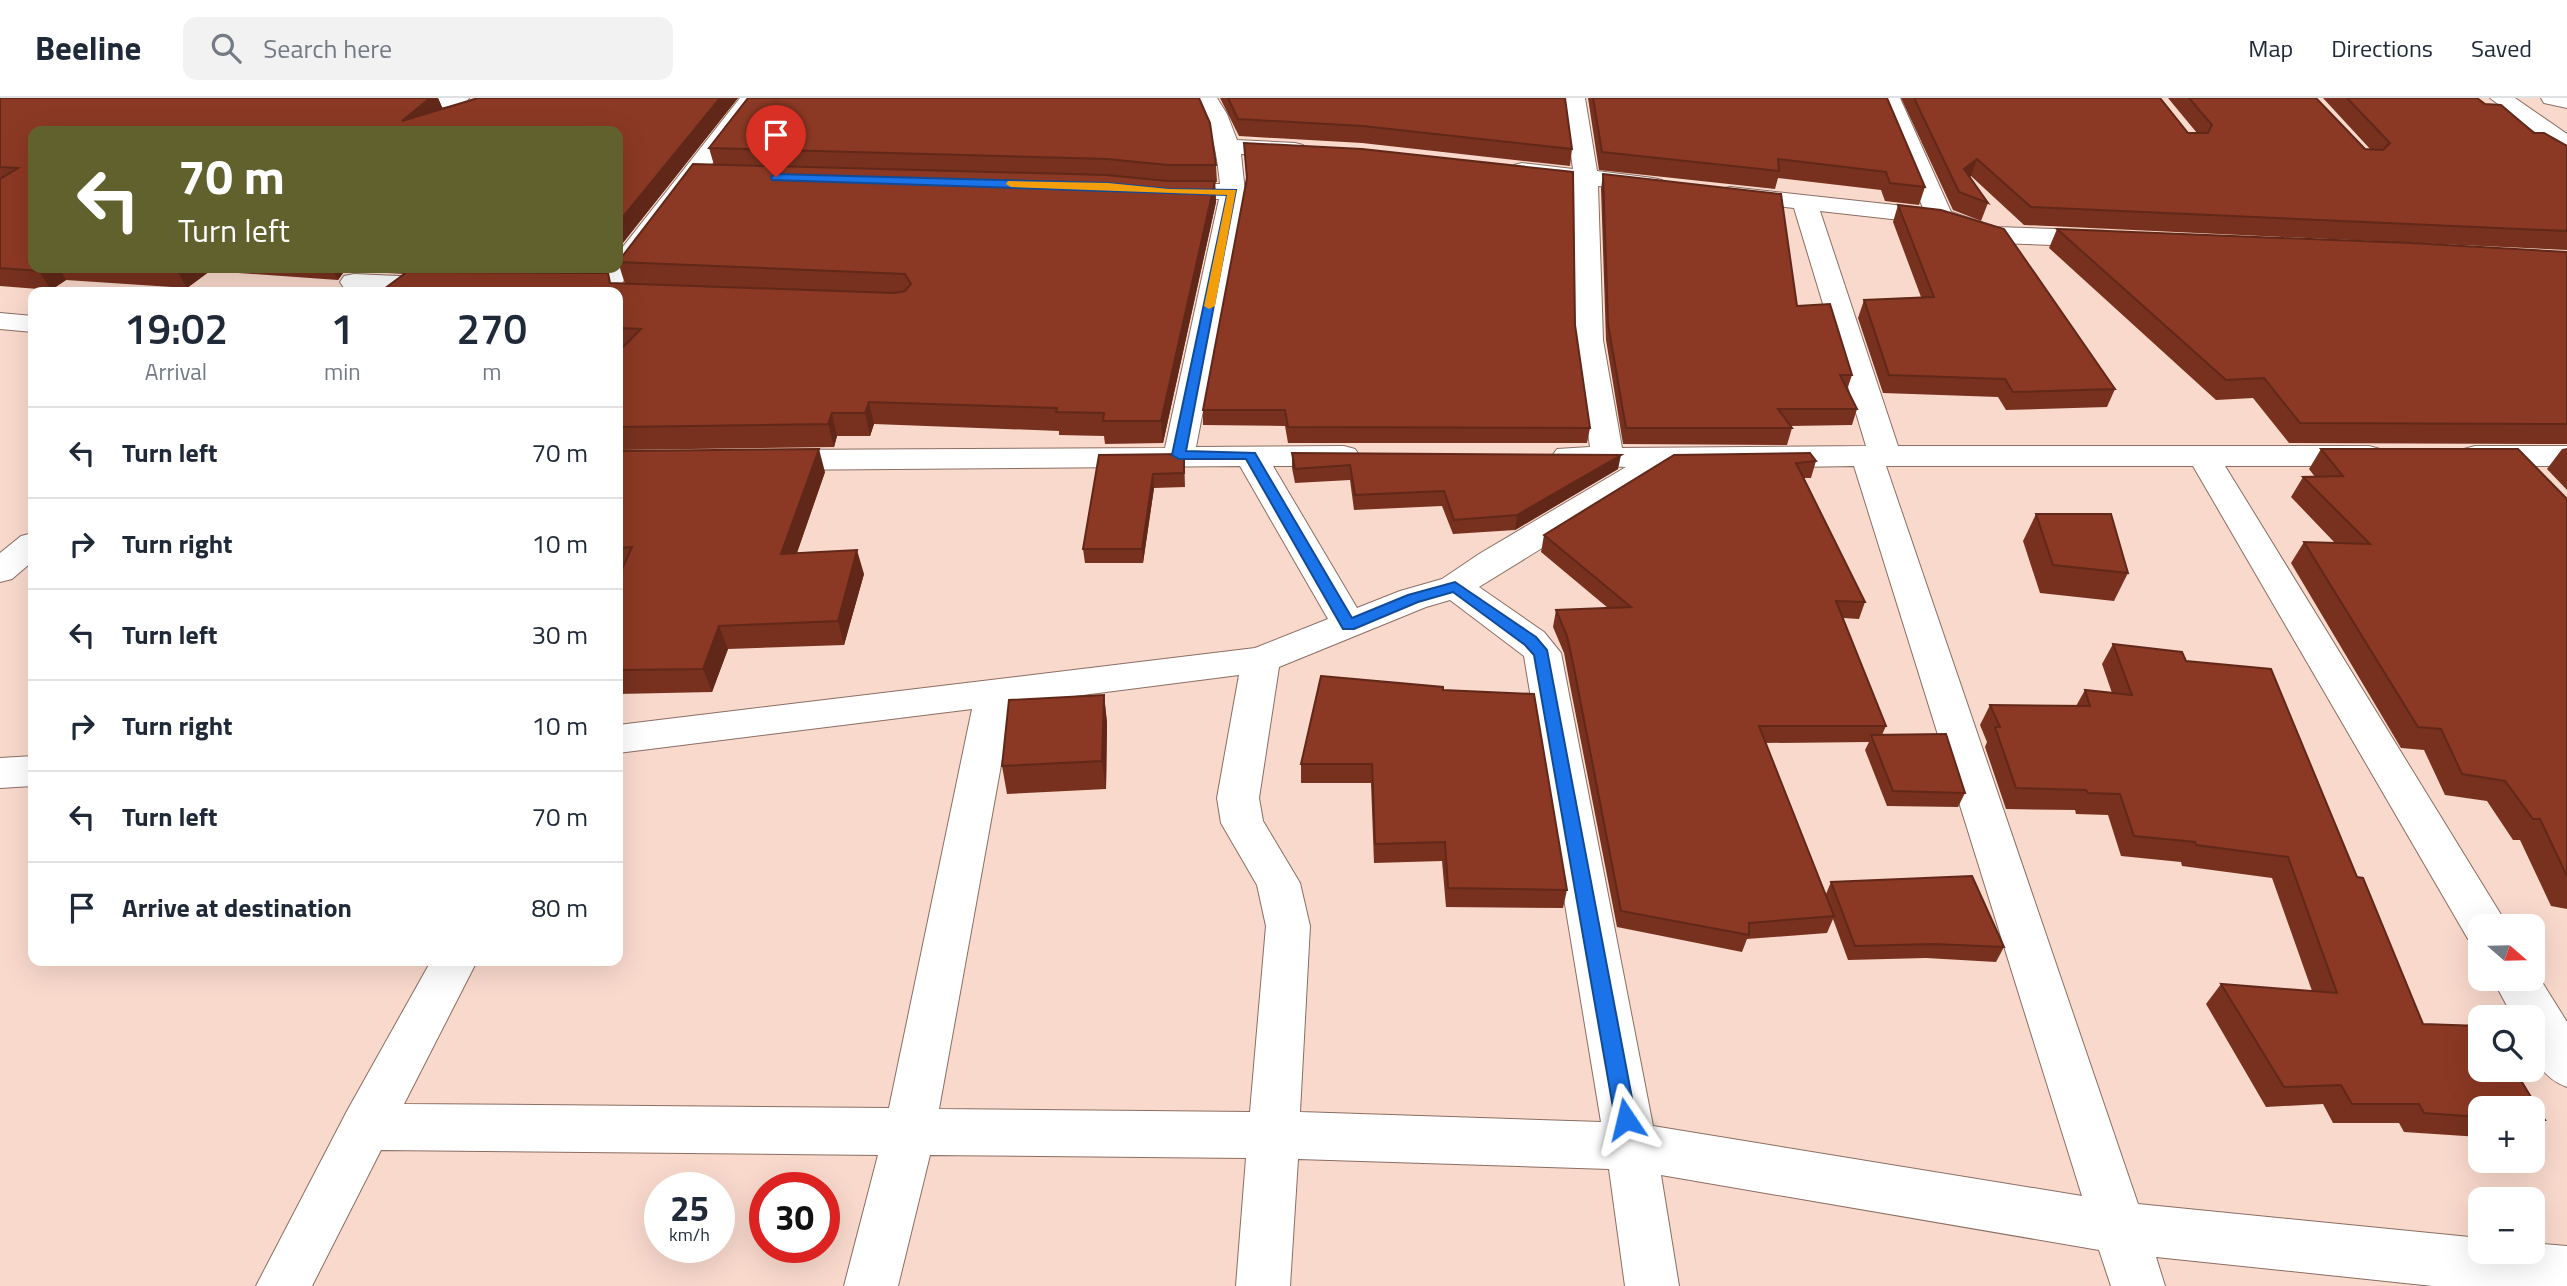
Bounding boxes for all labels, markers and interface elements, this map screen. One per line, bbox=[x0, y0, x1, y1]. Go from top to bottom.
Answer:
search box bbox=[183, 17, 673, 80]
text: Beeline bbox=[35, 23, 141, 73]
icon: search bbox=[207, 29, 245, 67]
text: Search here bbox=[263, 29, 392, 68]
text: Map bbox=[2248, 30, 2293, 66]
text: Directions bbox=[2331, 30, 2433, 66]
text: Saved bbox=[2471, 30, 2532, 66]
pin bbox=[746, 105, 806, 177]
icon: arrive bbox=[757, 116, 795, 154]
text: 70 m bbox=[178, 138, 285, 213]
icon: left bbox=[63, 154, 154, 245]
text: Turn left bbox=[178, 206, 290, 254]
text: 19:02 bbox=[124, 296, 228, 360]
text: 1 bbox=[331, 296, 354, 360]
text: 270 bbox=[457, 296, 527, 360]
text: Arrival bbox=[145, 354, 207, 389]
text: min bbox=[324, 354, 361, 389]
text: m bbox=[482, 354, 501, 389]
text: Turn left bbox=[122, 433, 217, 472]
text: 70 m bbox=[531, 433, 588, 472]
icon: left bbox=[63, 434, 101, 472]
text: Turn right bbox=[122, 524, 233, 563]
text: 10 m bbox=[531, 524, 588, 563]
icon: right bbox=[63, 525, 101, 563]
text: Turn left bbox=[122, 615, 217, 654]
text: 30 m bbox=[531, 615, 588, 654]
icon: left bbox=[63, 616, 101, 654]
text: Turn right bbox=[122, 706, 233, 745]
text: 10 m bbox=[531, 706, 588, 745]
icon: right bbox=[63, 707, 101, 745]
text: Turn left bbox=[122, 797, 217, 836]
text: 70 m bbox=[531, 797, 588, 836]
icon: left bbox=[63, 798, 101, 836]
text: Arrive at destination bbox=[122, 888, 352, 927]
text: 80 m bbox=[531, 888, 588, 927]
icon: arrive bbox=[63, 889, 101, 927]
north arrow bbox=[2468, 914, 2544, 990]
map controls bbox=[2468, 914, 2545, 1264]
button: search bbox=[2468, 1005, 2545, 1082]
position arrow bbox=[1589, 1082, 1663, 1156]
button: + bbox=[2468, 1096, 2545, 1173]
speed limit sign: 30 bbox=[749, 1172, 840, 1263]
text: 25 bbox=[670, 1181, 709, 1235]
button: − bbox=[2468, 1187, 2545, 1264]
text: km/h bbox=[669, 1221, 710, 1248]

